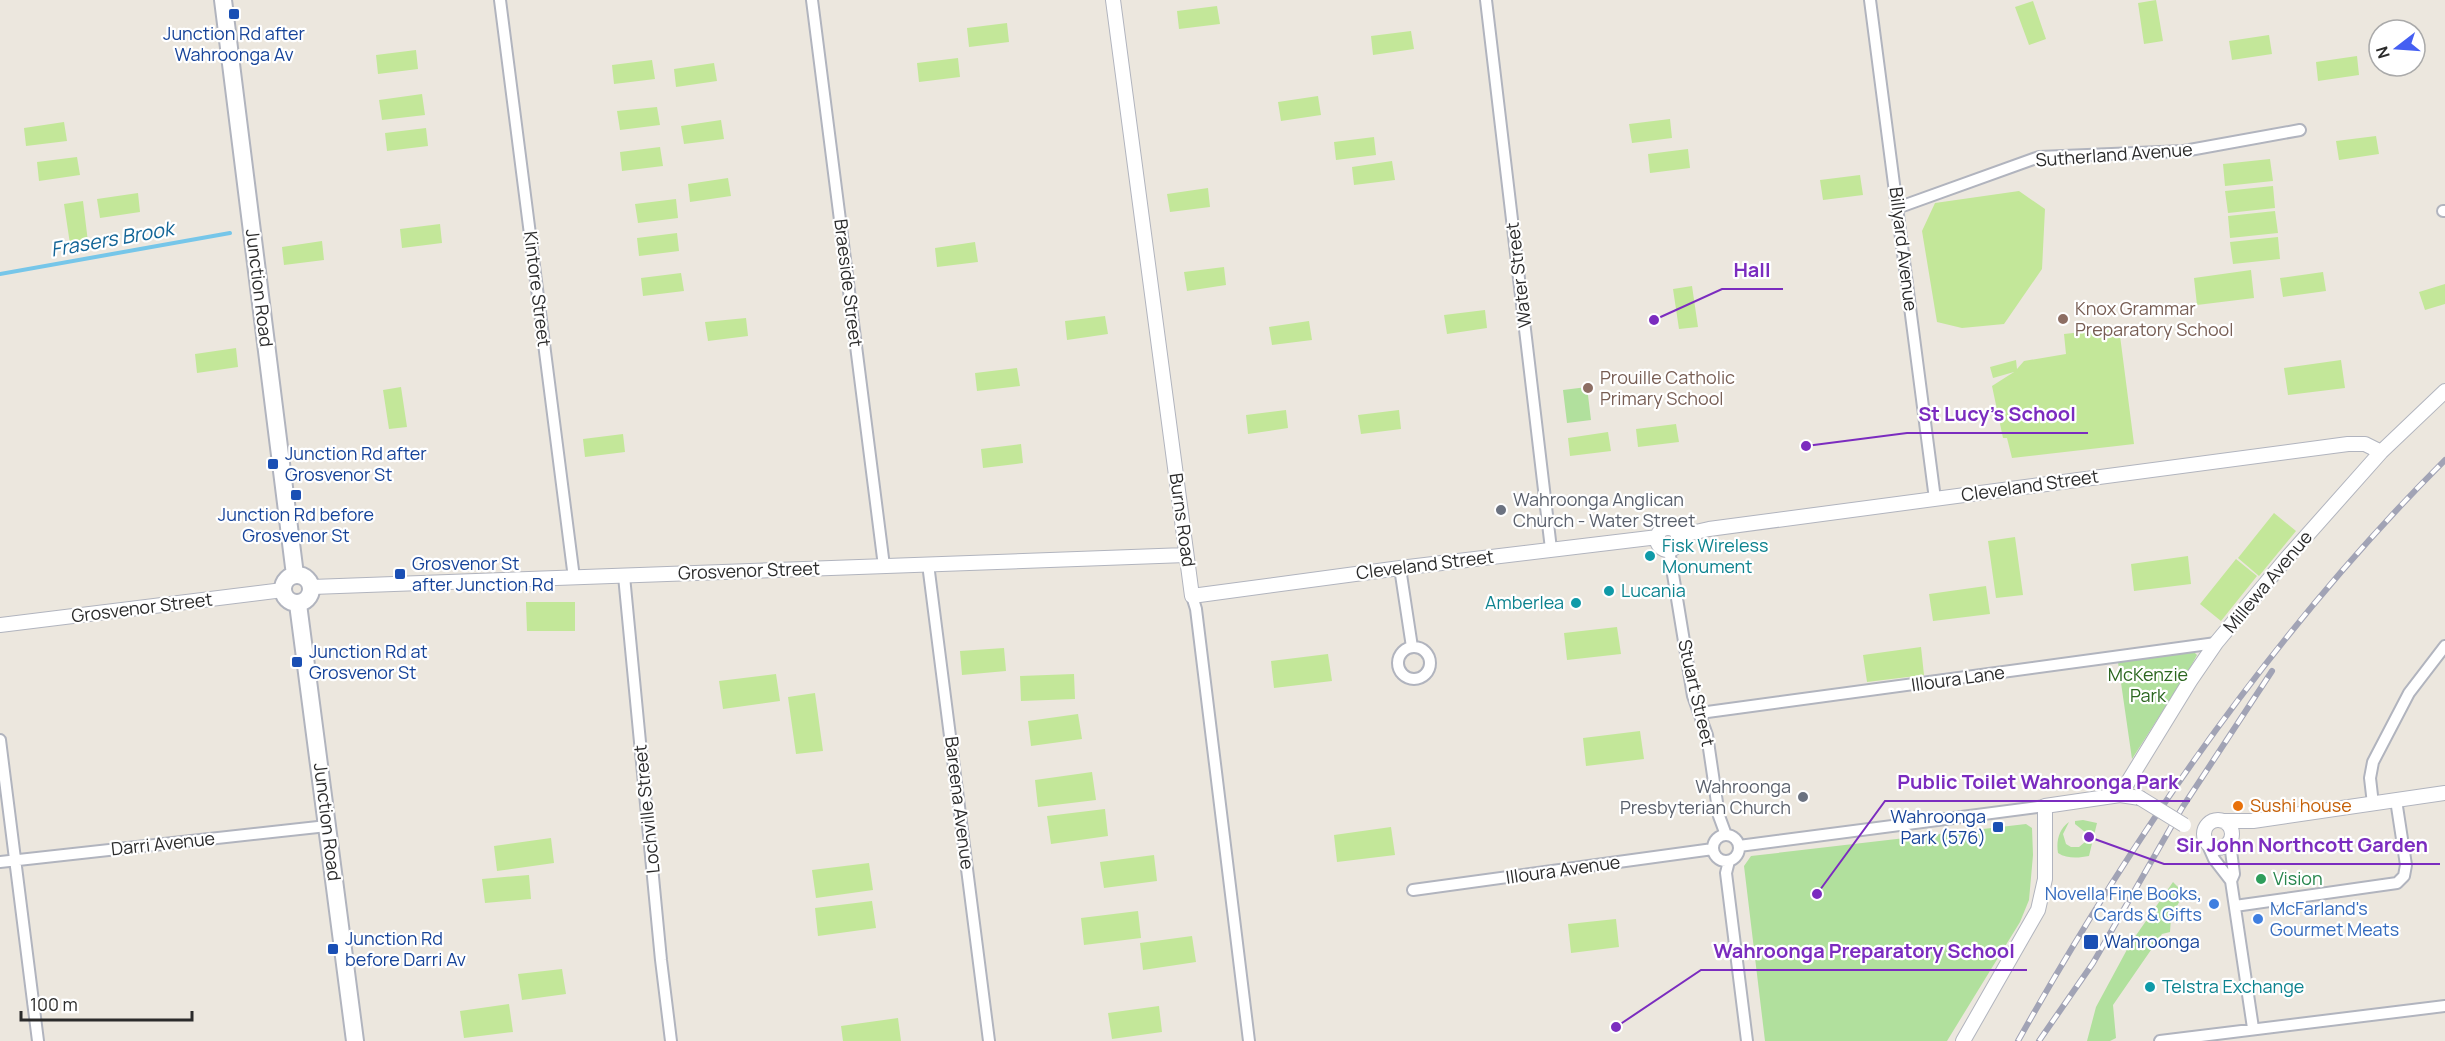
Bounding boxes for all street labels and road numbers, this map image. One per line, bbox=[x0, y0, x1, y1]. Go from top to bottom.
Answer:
street label: Sutherland Avenue bbox=[2035, 137, 2193, 171]
street label: Billyard Avenue bbox=[1884, 185, 1924, 312]
street label: Braeside Street bbox=[829, 217, 869, 348]
street label: Water Street bbox=[1500, 221, 1536, 329]
street label: Junction Road bbox=[241, 228, 279, 348]
street label: Kintore Street bbox=[519, 230, 557, 348]
street label: Cleveland Street bbox=[1960, 463, 2100, 507]
street label: Burns Road bbox=[1165, 471, 1201, 568]
street label: Millewa Avenue bbox=[2217, 525, 2317, 637]
street label: Cleveland Street bbox=[1355, 544, 1495, 584]
street label: Grosvenor Street bbox=[678, 556, 820, 584]
street label: Grosvenor Street bbox=[70, 586, 214, 628]
street label: Stuart Street bbox=[1673, 637, 1721, 749]
street label: Illoura Lane bbox=[1910, 660, 2006, 696]
street label: Bareena Avenue bbox=[940, 735, 980, 871]
street label: Lochville Street bbox=[627, 744, 665, 875]
street label: Junction Road bbox=[309, 762, 347, 882]
street label: Darri Avenue bbox=[110, 826, 216, 860]
street label: Illoura Avenue bbox=[1504, 849, 1622, 889]

